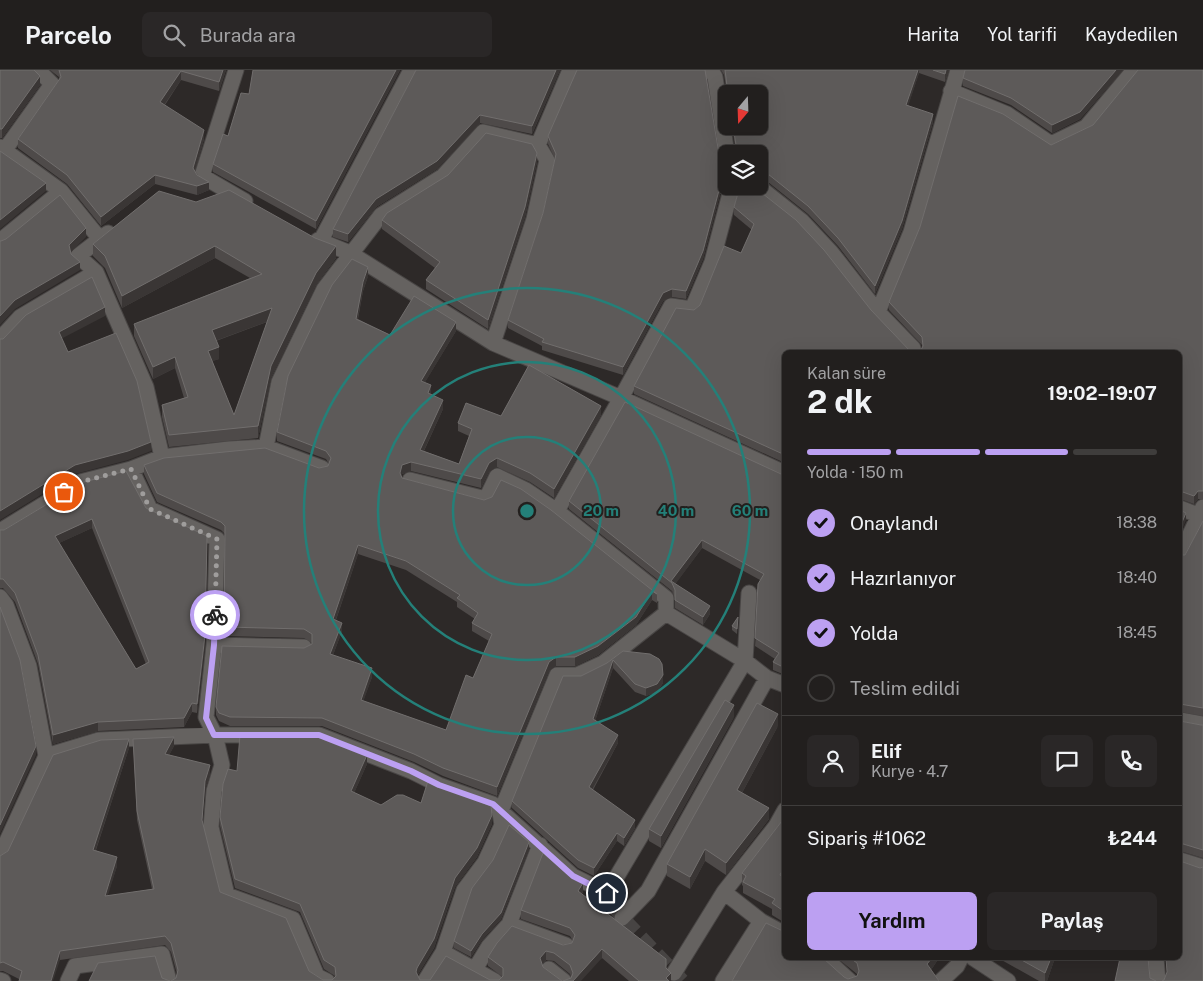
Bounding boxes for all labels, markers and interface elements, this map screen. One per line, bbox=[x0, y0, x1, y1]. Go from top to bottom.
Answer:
search box bbox=[142, 12, 492, 57]
text: Parcelo bbox=[25, 21, 112, 49]
icon: search bbox=[160, 21, 188, 49]
text: Burada ara bbox=[200, 24, 296, 46]
text: Harita bbox=[907, 24, 959, 45]
text: Yol tarifi bbox=[987, 24, 1057, 45]
text: Kaydedilen bbox=[1085, 24, 1178, 45]
north arrow bbox=[718, 85, 768, 135]
map controls bbox=[718, 85, 768, 195]
button: layers bbox=[718, 145, 768, 195]
text: Kalan süre bbox=[807, 364, 886, 383]
text: 19:02–19:07 bbox=[1047, 382, 1157, 404]
text: 2 dk bbox=[807, 383, 872, 420]
text: Yolda · 150 m bbox=[807, 463, 903, 482]
pin bbox=[43, 471, 85, 513]
icon: bag bbox=[50, 478, 78, 506]
centre of rings bbox=[518, 502, 536, 520]
text: 20 m bbox=[583, 502, 619, 519]
text: 40 m bbox=[658, 502, 694, 519]
text: 60 m bbox=[732, 502, 768, 519]
icon: check bbox=[807, 509, 835, 537]
text: Onaylandı bbox=[850, 512, 938, 534]
text: 18:38 bbox=[1116, 513, 1157, 532]
icon: check bbox=[807, 564, 835, 592]
text: Hazırlanıyor bbox=[850, 567, 956, 589]
text: 18:40 bbox=[1117, 568, 1157, 587]
courier bbox=[190, 590, 240, 640]
icon: bike bbox=[201, 601, 229, 629]
icon: check bbox=[807, 619, 835, 647]
text: Yolda bbox=[850, 622, 898, 644]
text: 18:45 bbox=[1116, 623, 1157, 642]
text: Teslim edildi bbox=[850, 677, 960, 699]
button: person bbox=[807, 735, 859, 787]
button: chat bbox=[1041, 735, 1093, 787]
button: phone bbox=[1105, 735, 1157, 787]
text: Elif bbox=[871, 740, 902, 762]
text: Kurye · 4.7 bbox=[871, 762, 948, 781]
text: Sipariş #1062 bbox=[807, 827, 926, 849]
text: ₺244 bbox=[1108, 827, 1157, 849]
pin bbox=[586, 872, 628, 914]
icon: home bbox=[593, 879, 621, 907]
button: Yardım bbox=[807, 892, 977, 950]
button: Paylaş bbox=[987, 892, 1157, 950]

